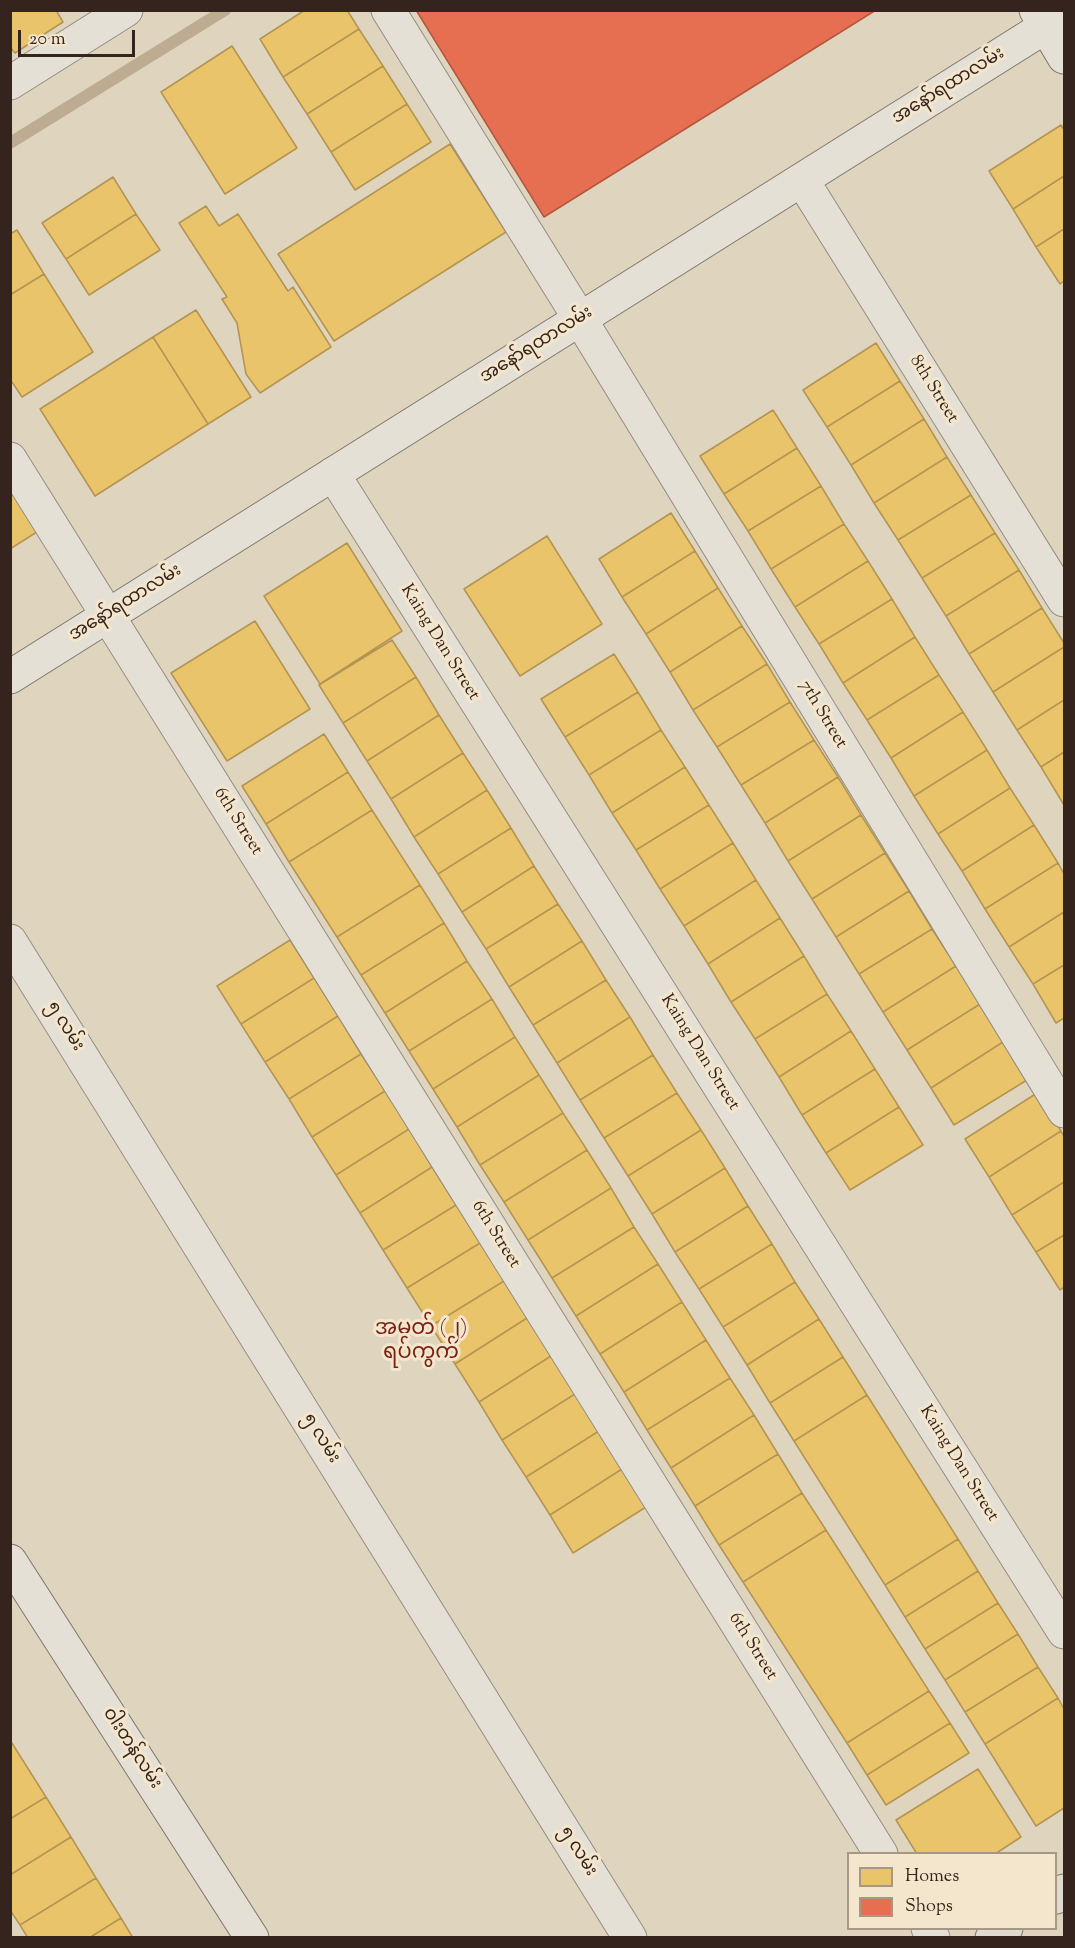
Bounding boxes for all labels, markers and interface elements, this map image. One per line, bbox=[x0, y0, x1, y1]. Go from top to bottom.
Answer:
scale bar bbox=[21, 18, 138, 56]
text: 20 m bbox=[29, 27, 66, 53]
street label: အနော်ရထာလမ်း bbox=[889, 44, 1009, 130]
street label: အနော်ရထာလမ်း bbox=[477, 303, 597, 389]
street label: 8th Street bbox=[904, 352, 962, 428]
street label: အနော်ရထာလမ်း bbox=[66, 561, 186, 647]
street label: Kaing Dan Street bbox=[395, 581, 483, 705]
street label: 7th Street bbox=[793, 677, 851, 753]
street label: 6th Street bbox=[208, 784, 266, 860]
street label: Kaing Dan Street bbox=[655, 991, 743, 1115]
street label: ၅ လမ်း bbox=[40, 998, 88, 1056]
street label: 6th Street bbox=[466, 1197, 524, 1273]
district label: အမှတ် (၂) ရပ်ကွက် bbox=[375, 1317, 467, 1367]
street label: Kaing Dan Street bbox=[914, 1402, 1002, 1526]
street label: ၅ လမ်း bbox=[296, 1410, 344, 1468]
street label: 6th Street bbox=[723, 1609, 781, 1685]
street label: ဝါးတန်လမ်း bbox=[97, 1704, 165, 1794]
street label: ၅ လမ်း bbox=[553, 1823, 601, 1881]
legend bbox=[847, 1852, 1057, 1930]
text: Homes bbox=[905, 1864, 959, 1890]
text: Shops bbox=[905, 1894, 953, 1920]

